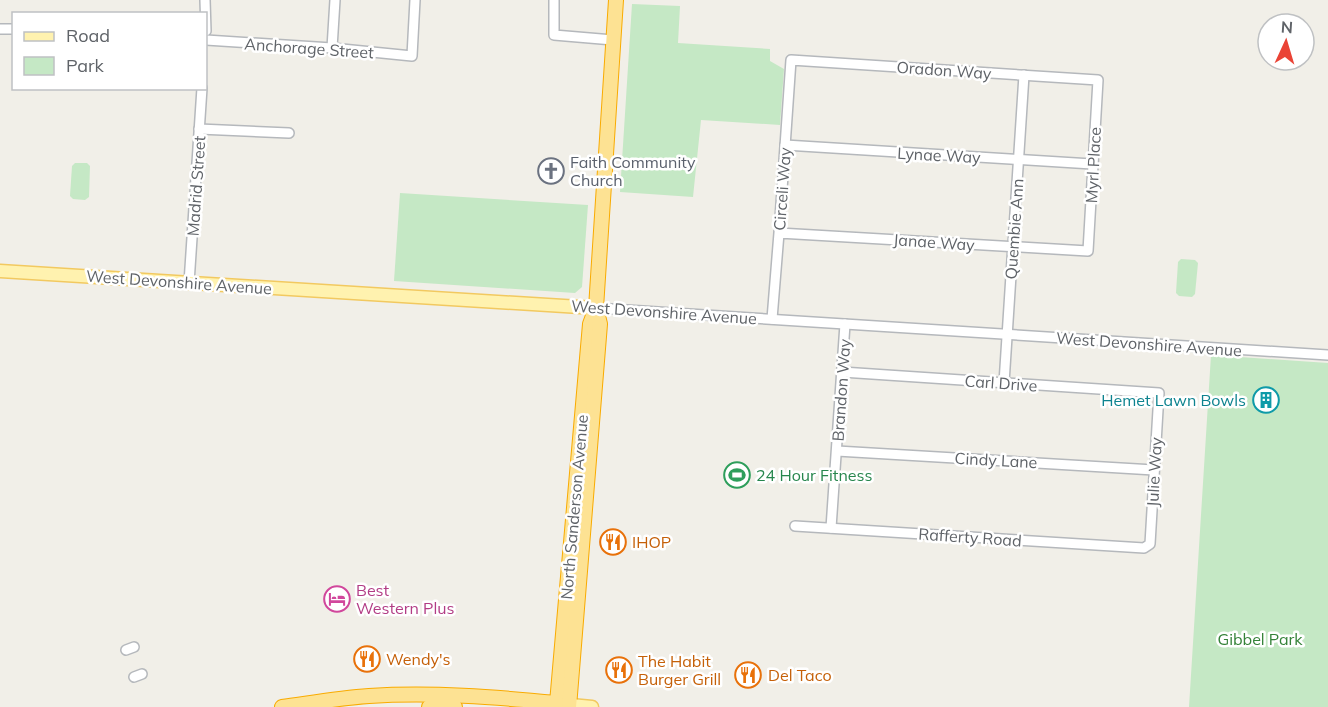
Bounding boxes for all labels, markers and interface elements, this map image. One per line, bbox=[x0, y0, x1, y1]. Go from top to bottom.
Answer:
legend bbox=[12, 12, 207, 90]
north arrow bbox=[1256, 12, 1316, 72]
text: N bbox=[1280, 17, 1294, 37]
text: Road bbox=[66, 24, 110, 47]
street label: Anchorage Street bbox=[244, 34, 375, 63]
text: Park bbox=[66, 54, 105, 77]
street label: Oradon Way bbox=[896, 57, 993, 83]
street label: Myrl Place bbox=[1081, 126, 1105, 204]
street label: Madrid Street bbox=[183, 135, 210, 237]
street label: Lynae Way bbox=[897, 143, 982, 167]
street label: Circeli Way bbox=[769, 146, 795, 231]
place label: Faith Community Church bbox=[570, 152, 696, 190]
church icon: Faith Community Church bbox=[536, 156, 566, 186]
street label: Quembie Ann bbox=[1000, 178, 1028, 280]
street label: Janae Way bbox=[893, 229, 976, 255]
street label: West Devonshire Avenue bbox=[85, 266, 273, 298]
street label: West Devonshire Avenue bbox=[570, 296, 758, 328]
street label: West Devonshire Avenue bbox=[1055, 328, 1243, 360]
street label: Brandon Way bbox=[827, 338, 855, 442]
street label: Carl Drive bbox=[964, 370, 1038, 396]
building icon: Hemet Lawn Bowls bbox=[1251, 385, 1281, 415]
place label: Hemet Lawn Bowls bbox=[1101, 390, 1246, 410]
street label: North Sanderson Avenue bbox=[556, 414, 592, 600]
street label: Julie Way bbox=[1142, 436, 1166, 507]
street label: Cindy Lane bbox=[954, 448, 1038, 472]
sports icon: 24 Hour Fitness bbox=[722, 460, 752, 490]
place label: 24 Hour Fitness bbox=[756, 465, 872, 485]
street label: Rafferty Road bbox=[918, 523, 1022, 551]
restaurant icon: IHOP bbox=[598, 527, 628, 557]
place label: IHOP bbox=[632, 532, 671, 552]
place label: Best Western Plus bbox=[356, 580, 454, 618]
hotel icon: Best Western Plus bbox=[322, 584, 352, 614]
park label: Gibbel Park bbox=[1217, 629, 1303, 649]
restaurant icon: Wendy's bbox=[352, 644, 382, 674]
place label: Wendy's bbox=[386, 649, 451, 669]
place label: The Habit Burger Grill bbox=[638, 651, 721, 689]
restaurant icon: The Habit Burger Grill bbox=[604, 655, 634, 685]
restaurant icon: Del Taco bbox=[733, 660, 763, 690]
place label: Del Taco bbox=[768, 665, 832, 685]

